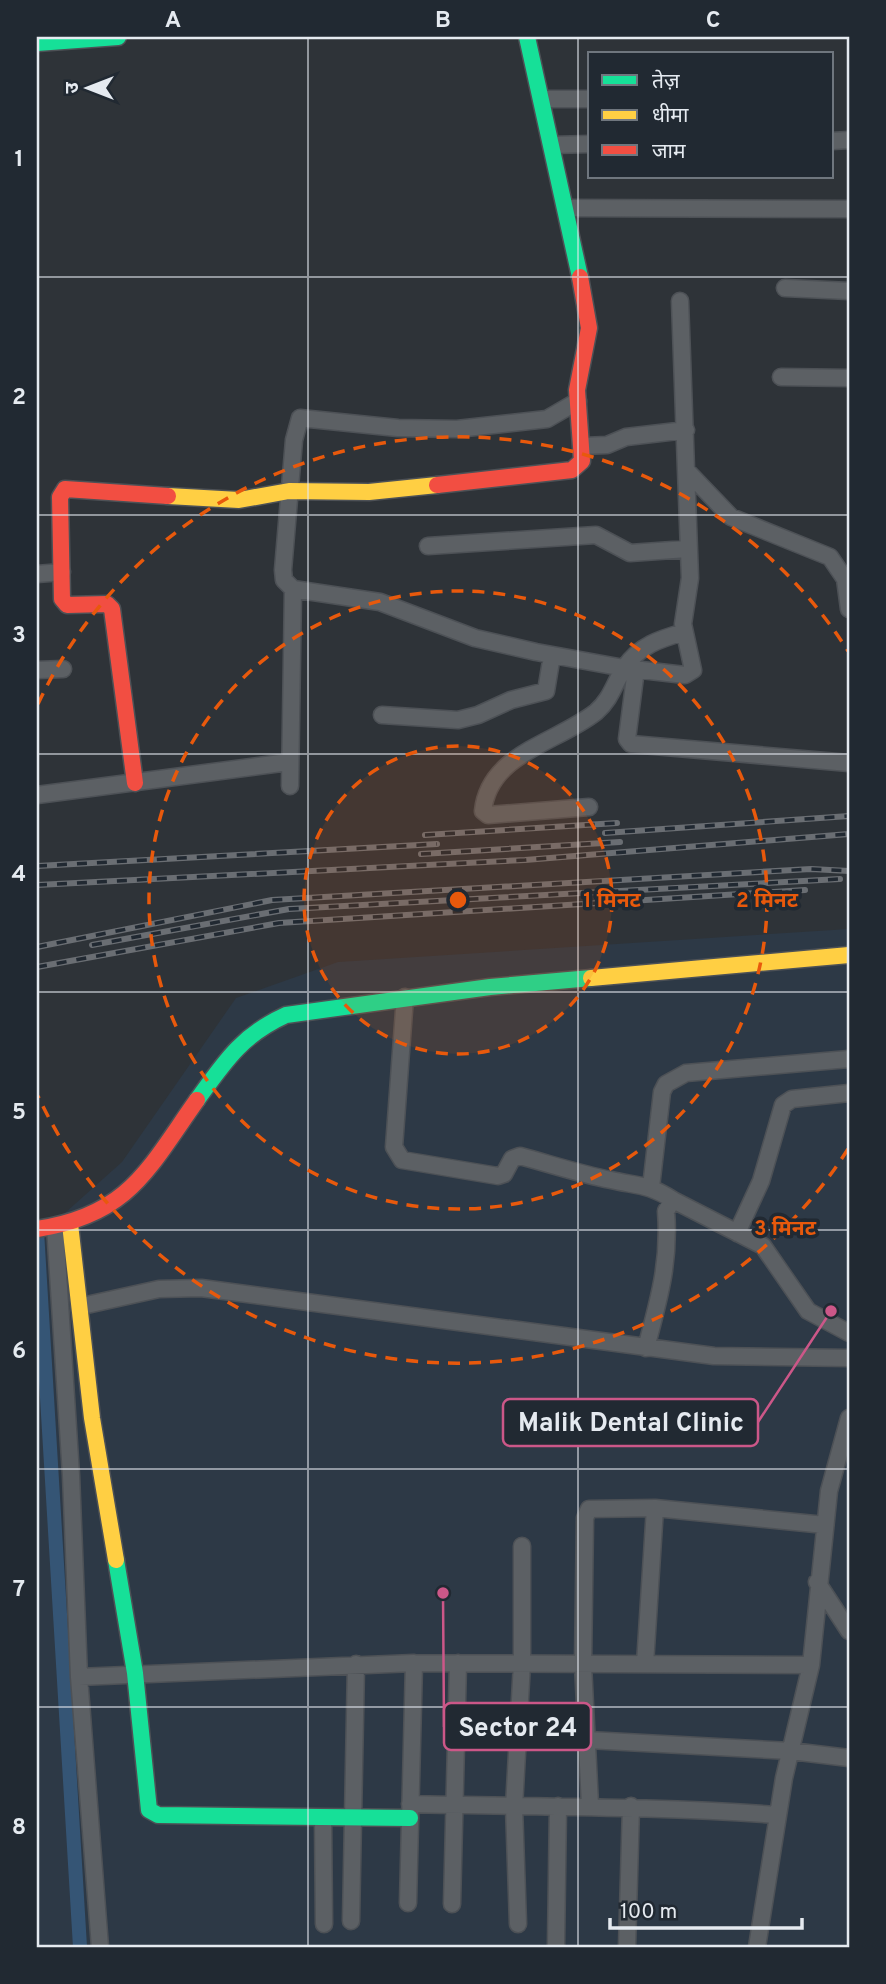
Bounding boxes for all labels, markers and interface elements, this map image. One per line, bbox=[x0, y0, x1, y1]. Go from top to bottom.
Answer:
text: A bbox=[165, 7, 181, 36]
text: B bbox=[435, 7, 451, 36]
text: C bbox=[706, 7, 720, 36]
north arrow bbox=[52, 52, 122, 122]
legend bbox=[588, 52, 834, 178]
text: तेज़ bbox=[652, 69, 680, 96]
text: उ bbox=[61, 82, 85, 94]
text: धीमा bbox=[652, 103, 689, 130]
text: जाम bbox=[652, 139, 686, 166]
text: 1 bbox=[14, 146, 24, 175]
text: 2 bbox=[12, 384, 26, 413]
text: 3 bbox=[12, 622, 26, 651]
text: 4 bbox=[12, 861, 26, 890]
centre of rings bbox=[446, 888, 470, 912]
text: 1 मिनट bbox=[583, 888, 642, 915]
text: 2 मिनट bbox=[736, 888, 799, 915]
text: 5 bbox=[12, 1099, 26, 1128]
text: 3 मिनट bbox=[754, 1216, 817, 1243]
text: 6 bbox=[12, 1338, 26, 1367]
callout: Malik Dental Clinic bbox=[503, 1399, 758, 1446]
text: Malik Dental Clinic bbox=[518, 1408, 744, 1441]
text: 7 bbox=[13, 1576, 25, 1605]
callout: Sector 24 bbox=[444, 1703, 591, 1750]
text: Sector 24 bbox=[459, 1713, 577, 1746]
text: 8 bbox=[12, 1814, 26, 1843]
scale bar bbox=[610, 1886, 802, 1930]
text: 100 m bbox=[620, 1899, 677, 1926]

